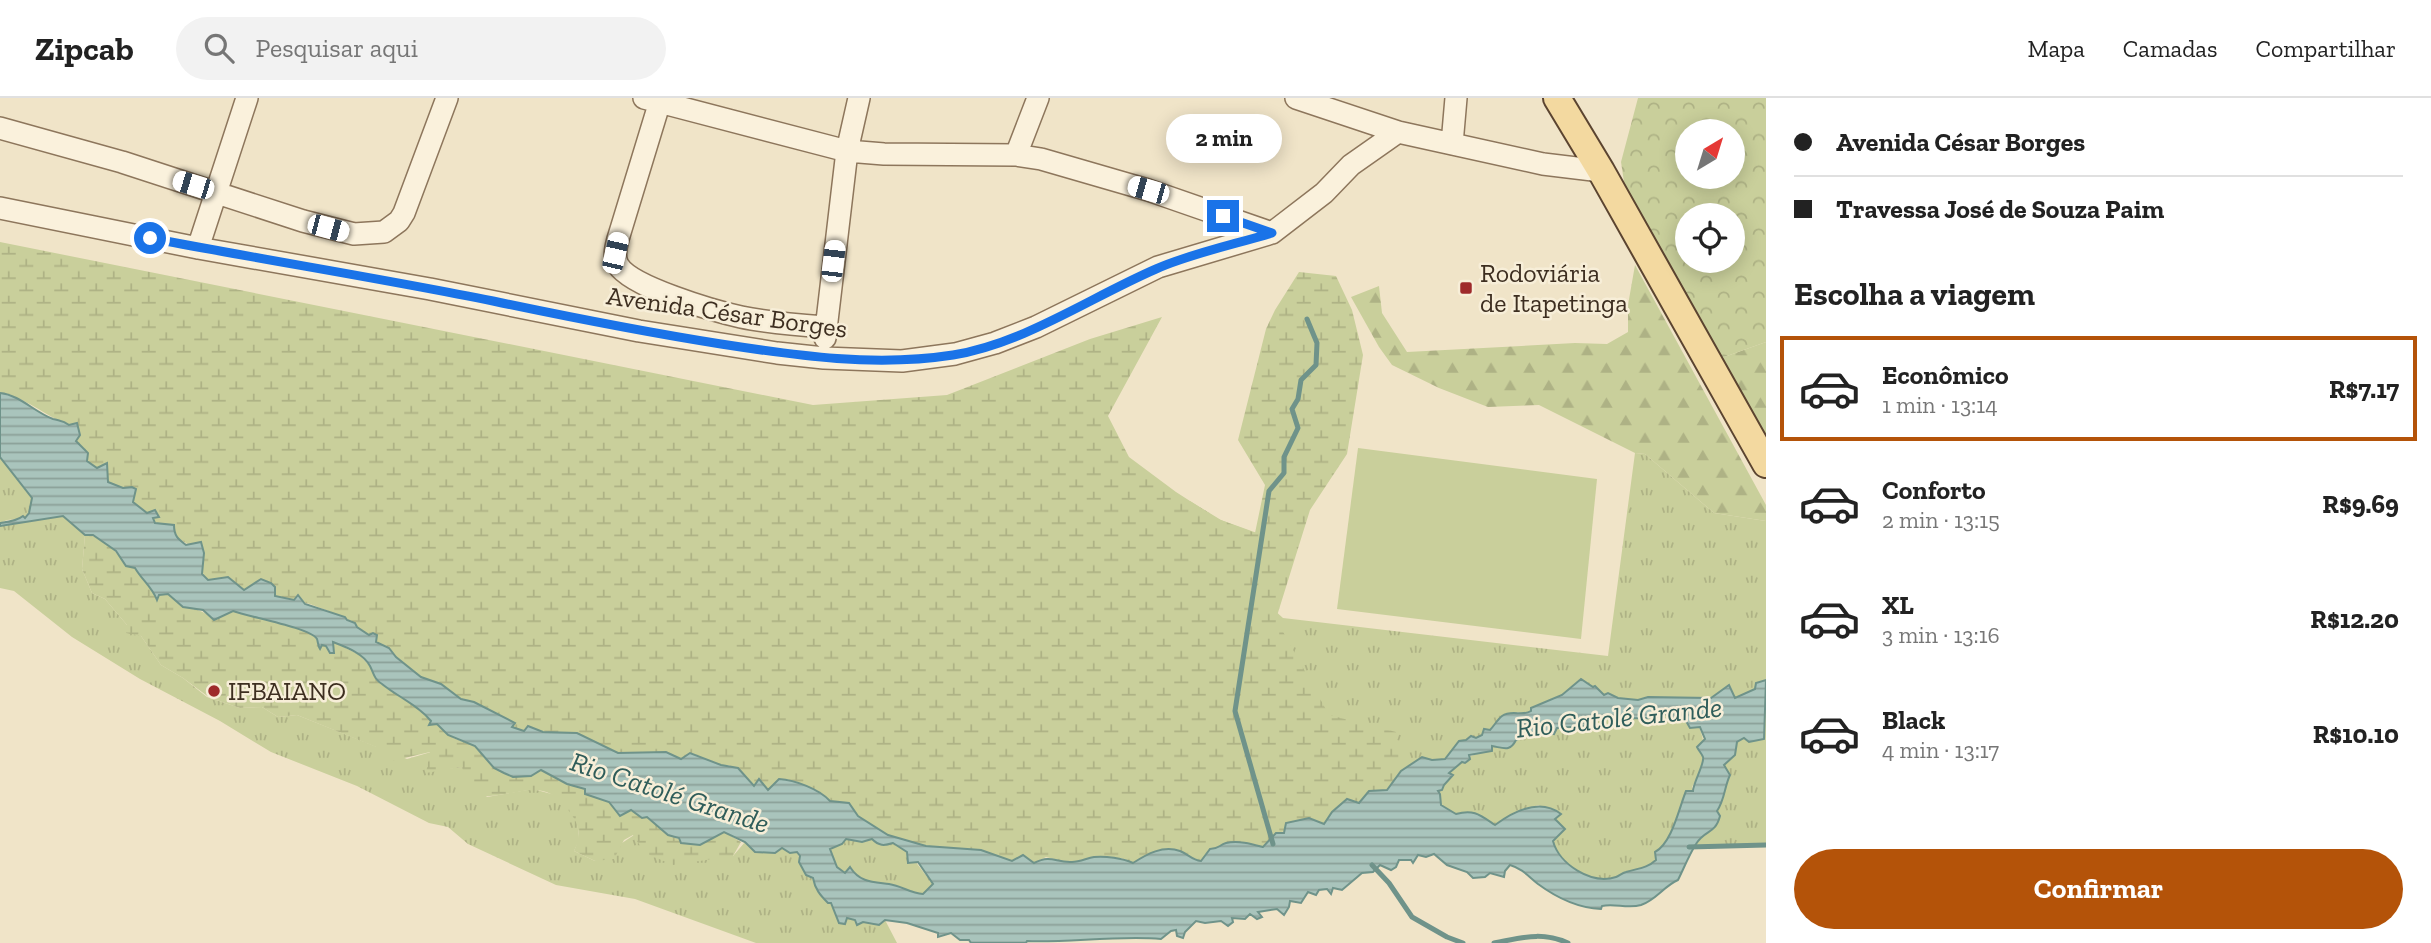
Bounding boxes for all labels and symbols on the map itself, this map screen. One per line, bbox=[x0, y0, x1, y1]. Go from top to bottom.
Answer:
callout: 2 min bbox=[1165, 115, 1281, 164]
north arrow bbox=[1675, 119, 1745, 189]
car bbox=[170, 169, 217, 201]
car bbox=[1125, 174, 1172, 206]
route end bbox=[1207, 200, 1239, 232]
car bbox=[305, 212, 352, 244]
route start bbox=[134, 222, 166, 254]
car bbox=[601, 230, 630, 276]
car bbox=[821, 239, 846, 283]
place label: Rodoviária de Itapetinga bbox=[1480, 257, 1628, 319]
street label: Avenida César Borges bbox=[605, 279, 849, 345]
marker: Rodoviária de Itapetinga bbox=[1458, 280, 1474, 296]
place label: IFBAIANO bbox=[228, 675, 346, 707]
marker: IFBAIANO bbox=[206, 683, 222, 699]
water label: Rio Catolé Grande bbox=[1514, 690, 1724, 745]
water label: Rio Catolé Grande bbox=[566, 745, 773, 840]

